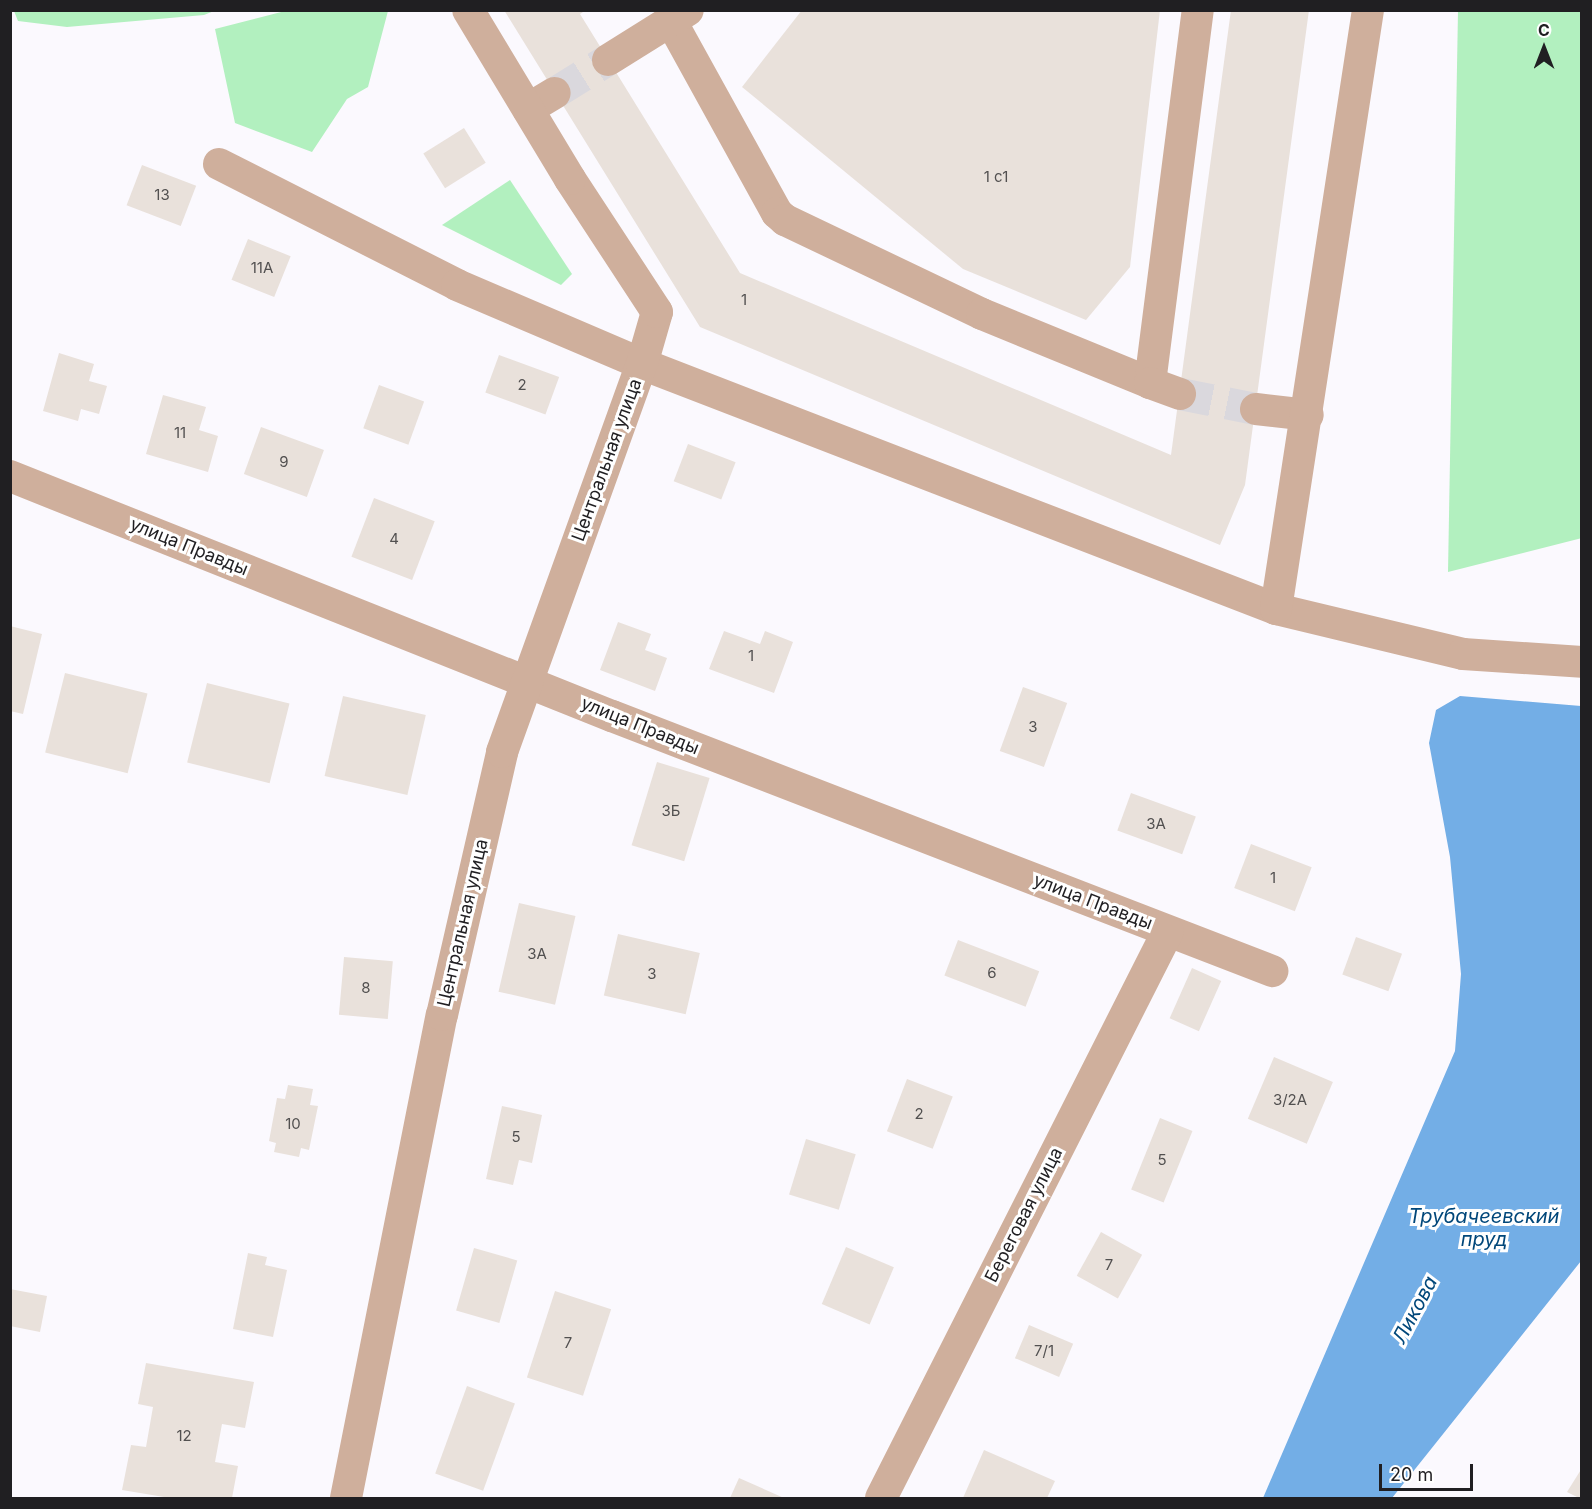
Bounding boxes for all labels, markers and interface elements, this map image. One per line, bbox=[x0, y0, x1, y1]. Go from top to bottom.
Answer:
north arrow bbox=[1514, 18, 1574, 78]
text: С bbox=[1538, 20, 1550, 40]
house number: 1 c1 bbox=[984, 168, 1008, 186]
house number: 13 bbox=[154, 186, 170, 204]
house number: 11А bbox=[251, 259, 273, 277]
house number: 1 bbox=[741, 291, 747, 309]
house number: 2 bbox=[517, 376, 527, 394]
street label: Центральная улица bbox=[568, 376, 646, 544]
house number: 11 bbox=[174, 424, 186, 442]
house number: 9 bbox=[279, 453, 289, 471]
street label: улица Правды bbox=[127, 513, 251, 581]
house number: 4 bbox=[389, 530, 399, 548]
house number: 1 bbox=[748, 647, 754, 665]
street label: улица Правды bbox=[578, 692, 702, 760]
house number: 3 bbox=[1028, 718, 1038, 736]
house number: 3Б bbox=[662, 802, 680, 820]
house number: 3А bbox=[1146, 815, 1166, 833]
street label: Центральная улица bbox=[433, 837, 493, 1009]
street label: улица Правды bbox=[1030, 869, 1156, 935]
house number: 1 bbox=[1270, 869, 1276, 887]
house number: 3А bbox=[527, 945, 547, 963]
house number: 6 bbox=[987, 964, 997, 982]
house number: 3 bbox=[647, 965, 657, 983]
house number: 8 bbox=[361, 979, 371, 997]
house number: 3/2А bbox=[1273, 1091, 1307, 1109]
house number: 2 bbox=[914, 1105, 924, 1123]
house number: 10 bbox=[285, 1115, 301, 1133]
house number: 5 bbox=[511, 1128, 521, 1146]
street label: Береговая улица bbox=[981, 1144, 1067, 1286]
house number: 5 bbox=[1157, 1151, 1167, 1169]
water label: Трубачеевский пруд bbox=[1409, 1205, 1559, 1252]
house number: 7 bbox=[1105, 1256, 1113, 1274]
water label: Ликова bbox=[1387, 1272, 1443, 1348]
house number: 7 bbox=[564, 1334, 572, 1352]
house number: 7/1 bbox=[1034, 1342, 1054, 1360]
house number: 12 bbox=[176, 1427, 192, 1445]
scale bar bbox=[1382, 1452, 1476, 1490]
text: 20 m bbox=[1390, 1464, 1433, 1485]

